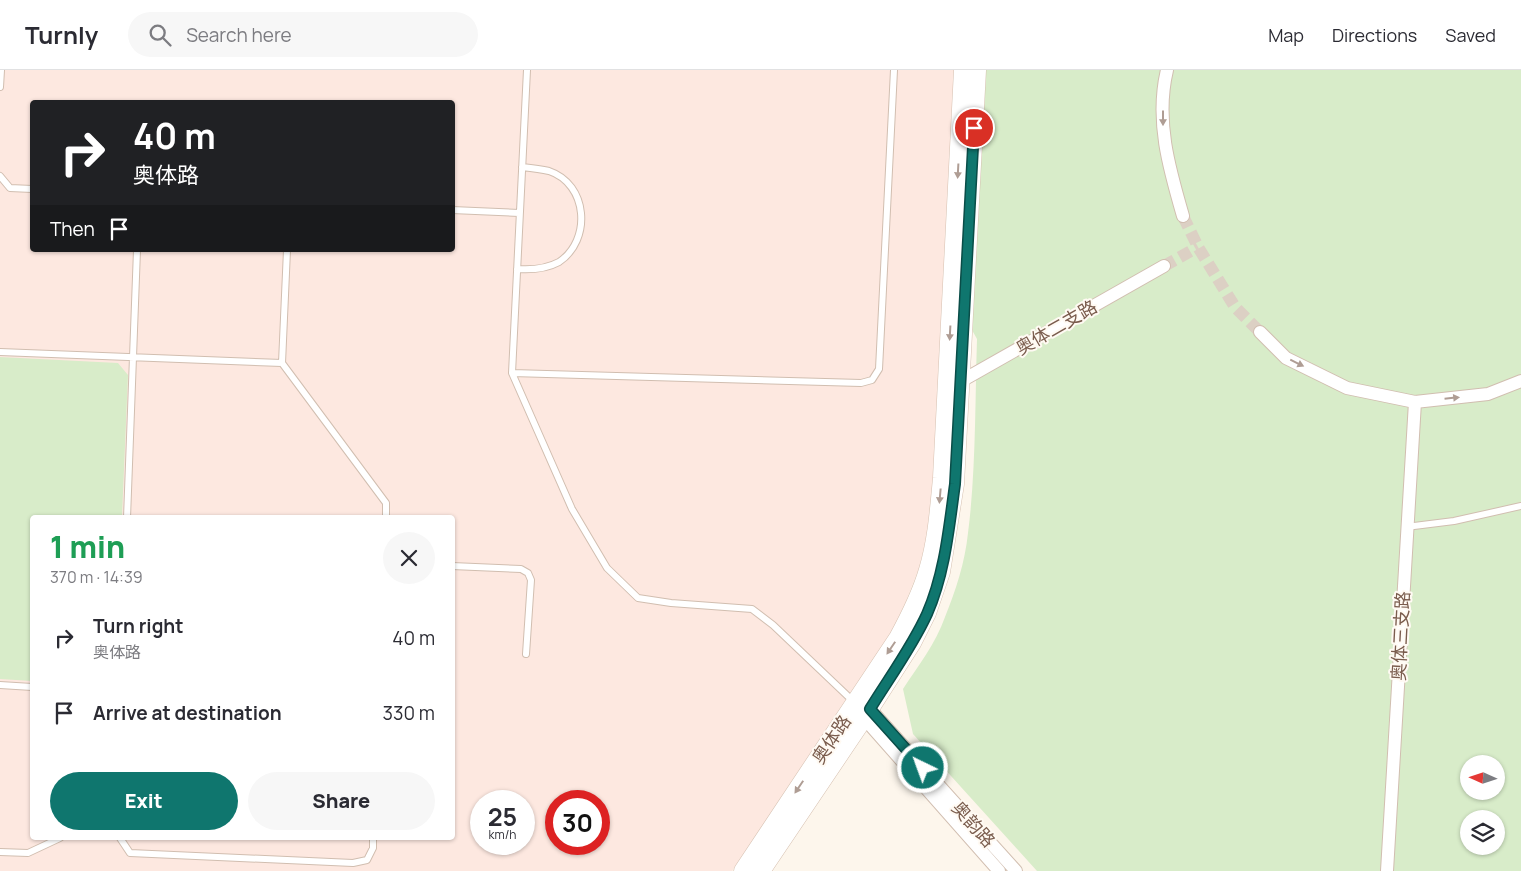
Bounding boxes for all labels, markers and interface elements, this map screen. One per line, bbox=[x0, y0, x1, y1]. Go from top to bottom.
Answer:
search box bbox=[128, 12, 478, 57]
text: Turnly bbox=[25, 18, 98, 51]
icon: search bbox=[146, 21, 174, 49]
text: Search here bbox=[186, 22, 292, 48]
text: Map bbox=[1268, 23, 1304, 47]
text: Directions bbox=[1332, 23, 1417, 47]
text: Saved bbox=[1445, 23, 1496, 47]
pin bbox=[953, 107, 995, 149]
one-way arrow bbox=[1159, 111, 1167, 127]
text: 40 m bbox=[133, 112, 216, 160]
icon: arrive bbox=[960, 114, 988, 142]
icon: right bbox=[50, 120, 115, 185]
text: 奥体路 bbox=[133, 160, 199, 190]
one-way arrow bbox=[954, 163, 962, 179]
icon: arrive bbox=[105, 215, 133, 243]
text: Then bbox=[50, 216, 95, 242]
street label: 奥体二支路 bbox=[1011, 294, 1101, 360]
one-way arrow bbox=[946, 326, 954, 342]
one-way arrow bbox=[1290, 359, 1304, 367]
one-way arrow bbox=[1445, 394, 1461, 402]
one-way arrow bbox=[936, 488, 944, 504]
text: 1 min bbox=[50, 526, 125, 567]
button: close bbox=[383, 532, 435, 584]
text: 370 m · 14:39 bbox=[50, 566, 143, 588]
street label: 奥体三支路 bbox=[1386, 590, 1414, 682]
text: Turn right bbox=[93, 613, 183, 639]
icon: right bbox=[50, 624, 78, 652]
text: 40 m bbox=[392, 625, 435, 651]
text: 奥体路 bbox=[93, 641, 141, 663]
one-way arrow bbox=[886, 642, 896, 655]
icon: arrive bbox=[50, 699, 78, 727]
text: Arrive at destination bbox=[93, 700, 282, 726]
text: 330 m bbox=[382, 700, 435, 726]
street label: 奥体路 bbox=[806, 710, 856, 768]
position arrow bbox=[896, 741, 948, 793]
north arrow bbox=[1460, 755, 1505, 800]
map controls bbox=[1460, 755, 1505, 855]
button: Exit bbox=[50, 772, 238, 830]
button: Share bbox=[248, 772, 435, 830]
one-way arrow bbox=[794, 780, 804, 793]
speed limit sign: 30 bbox=[545, 790, 610, 855]
street label: 奥韵路 bbox=[947, 796, 1001, 852]
text: 25 bbox=[488, 799, 517, 834]
button: layers bbox=[1460, 810, 1505, 855]
text: km/h bbox=[489, 826, 516, 843]

